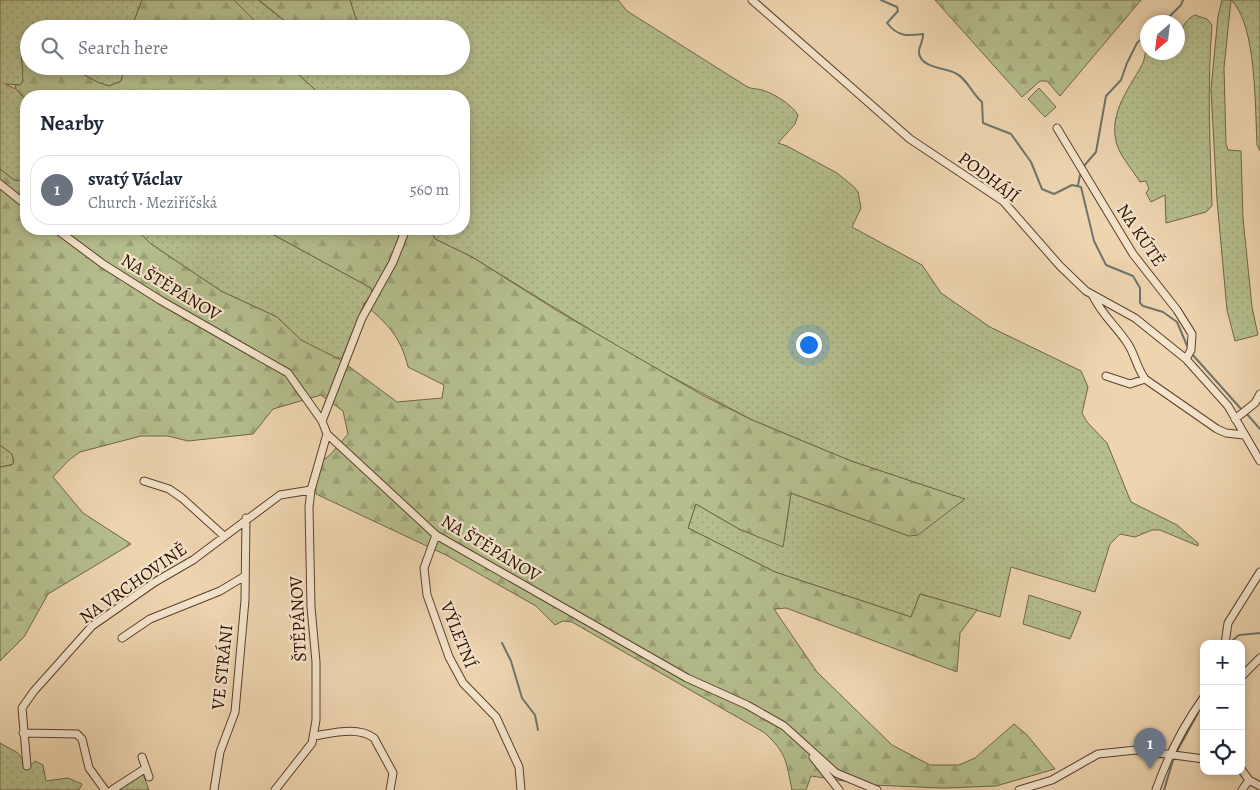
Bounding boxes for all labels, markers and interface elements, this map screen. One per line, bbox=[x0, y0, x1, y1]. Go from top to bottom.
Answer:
north arrow bbox=[1140, 15, 1185, 60]
search box bbox=[20, 20, 470, 75]
icon: search bbox=[38, 34, 66, 62]
text: Search here bbox=[78, 35, 168, 61]
text: Nearby bbox=[40, 109, 103, 137]
street label: PODHÁJÍ bbox=[953, 146, 1025, 208]
text: svatý Václav bbox=[88, 166, 182, 192]
text: 1 bbox=[54, 179, 60, 201]
text: 560 m bbox=[410, 179, 449, 201]
text: Church · Meziříčská bbox=[88, 192, 217, 214]
street label: NA KÚTĚ bbox=[1111, 199, 1171, 271]
street label: NA ŠTĚPÁNOV bbox=[117, 248, 225, 326]
your location bbox=[796, 332, 822, 358]
street label: NA ŠTĚPÁNOV bbox=[437, 509, 545, 587]
street label: NA VRCHOVINĚ bbox=[74, 537, 192, 629]
street label: ŠTĚPÁNOV bbox=[284, 576, 312, 662]
street label: VÝLETNÍ bbox=[434, 597, 483, 672]
street label: VE STRÁNI bbox=[205, 623, 238, 712]
map controls bbox=[1200, 640, 1245, 775]
button: + bbox=[1200, 640, 1245, 685]
button: − bbox=[1200, 685, 1245, 730]
pin: 1 bbox=[1134, 728, 1166, 769]
button: locate bbox=[1200, 730, 1245, 775]

